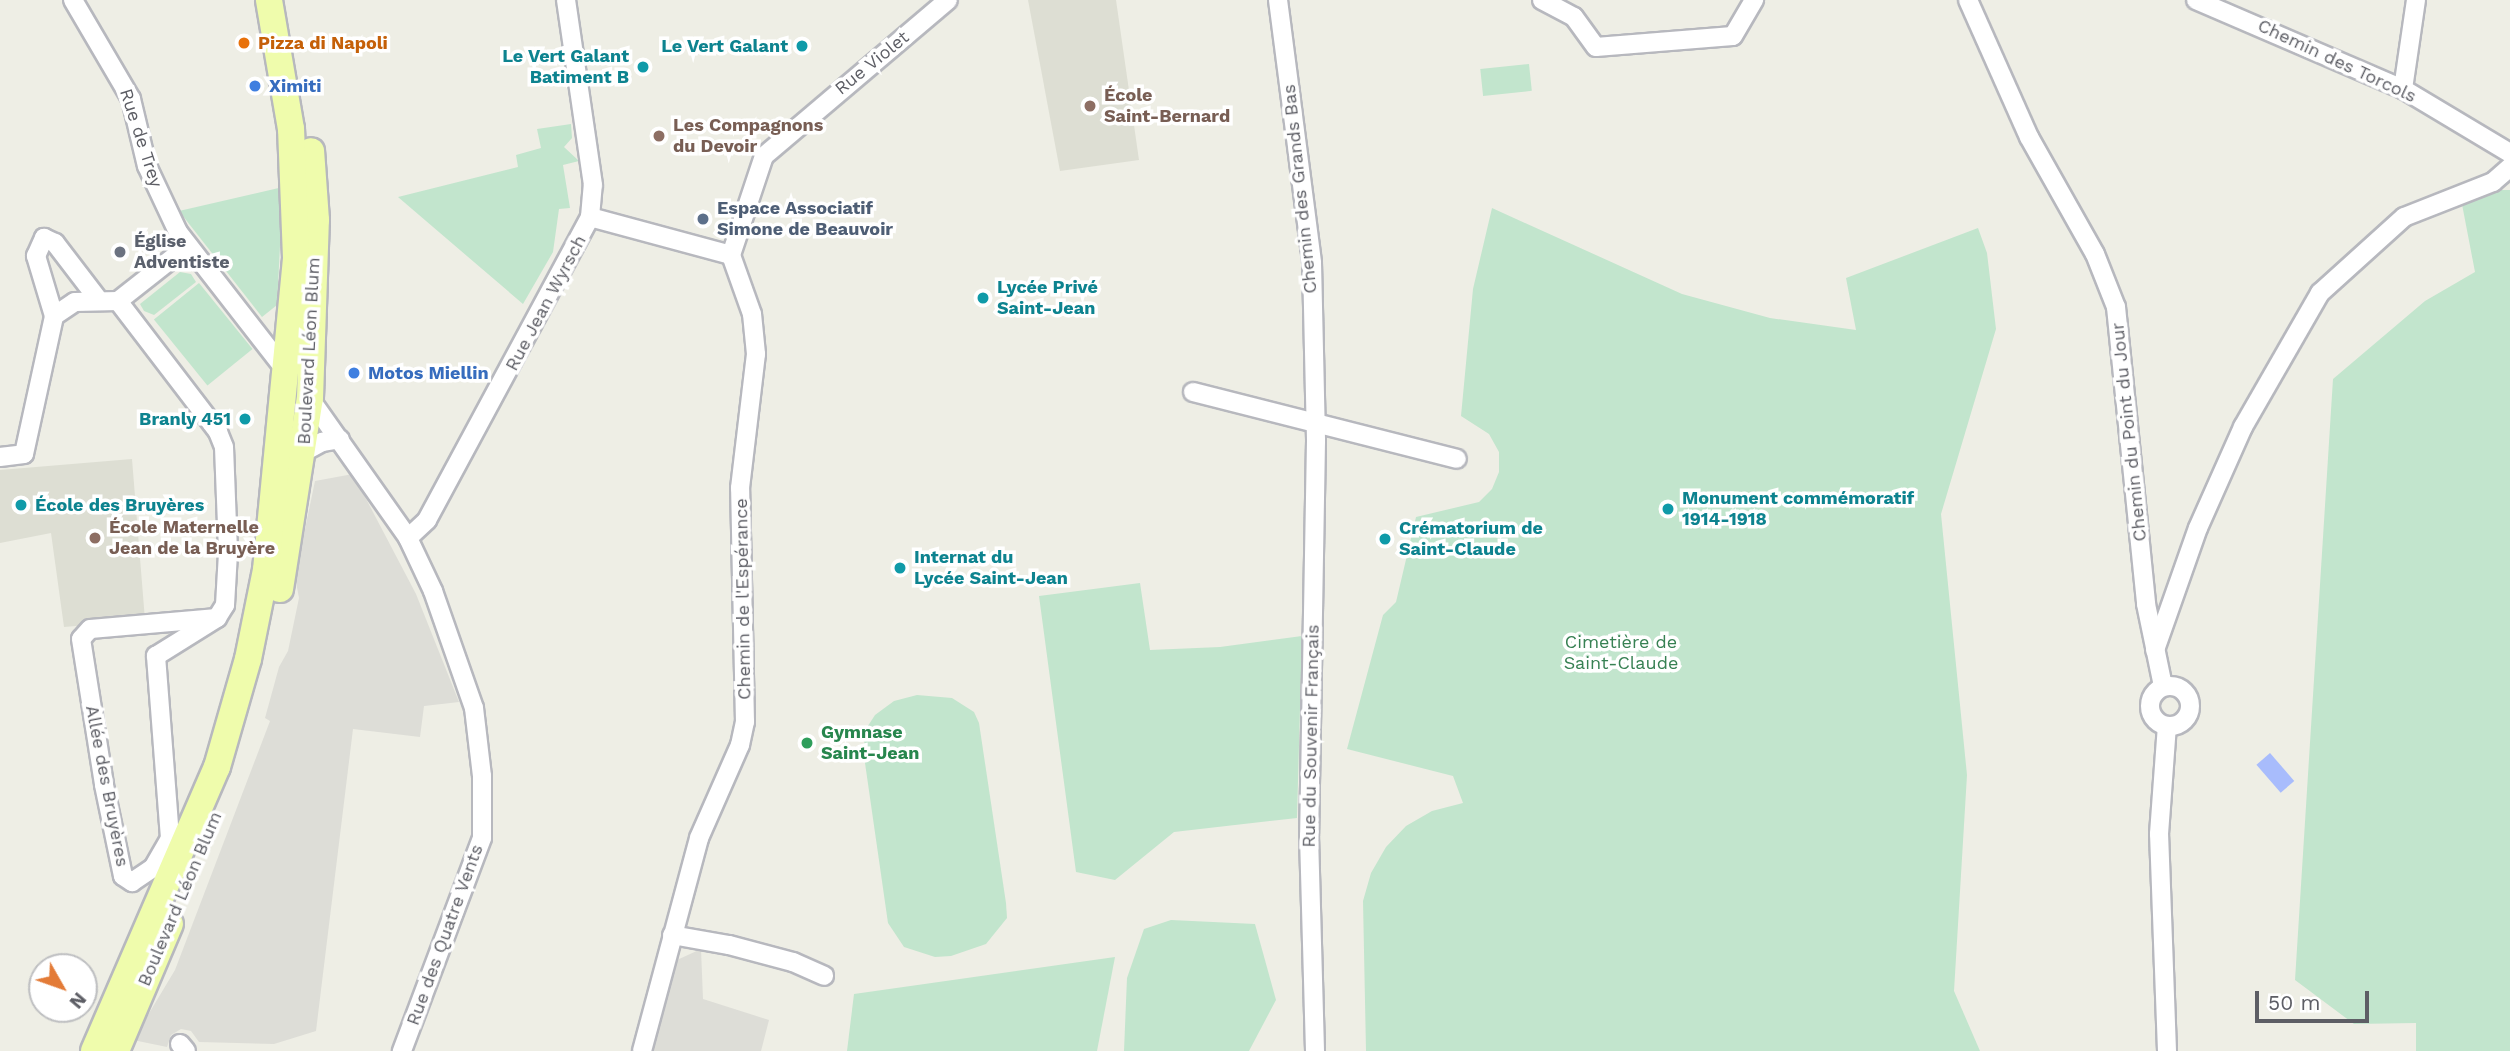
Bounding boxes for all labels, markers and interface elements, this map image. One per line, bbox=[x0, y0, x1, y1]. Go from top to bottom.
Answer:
street label: Chemin des Torcols bbox=[2254, 15, 2420, 107]
street label: Rue Violet bbox=[830, 26, 914, 100]
place label: Pizza di Napoli bbox=[258, 32, 388, 54]
marker: Pizza di Napoli bbox=[236, 35, 252, 51]
place label: Le Vert Galant bbox=[661, 35, 788, 57]
marker: Le Vert Galant bbox=[794, 38, 810, 54]
place label: Le Vert Galant Batiment B bbox=[502, 46, 629, 88]
marker: Le Vert Galant Batiment B bbox=[635, 59, 651, 75]
place label: Ximiti bbox=[269, 75, 321, 97]
marker: Ximiti bbox=[247, 78, 263, 94]
street label: Chemin des Grands Bas bbox=[1278, 83, 1322, 295]
place label: École Saint-Bernard bbox=[1104, 85, 1230, 128]
street label: Rue de Trey bbox=[115, 86, 167, 190]
marker: École Saint-Bernard bbox=[1082, 98, 1098, 114]
place label: Les Compagnons du Devoir bbox=[673, 115, 823, 158]
marker: Les Compagnons du Devoir bbox=[651, 128, 667, 144]
place label: Espace Associatif Simone de Beauvoir bbox=[717, 198, 893, 241]
marker: Espace Associatif Simone de Beauvoir bbox=[695, 211, 711, 227]
place label: Église Adventiste bbox=[134, 231, 230, 274]
street label: Rue Jean Wyrsch bbox=[501, 231, 591, 375]
marker: Église Adventiste bbox=[112, 244, 128, 260]
street label: Boulevard Léon Blum bbox=[293, 257, 325, 445]
place label: Lycée Privé Saint-Jean bbox=[997, 277, 1098, 320]
marker: Lycée Privé Saint-Jean bbox=[975, 290, 991, 306]
street label: Chemin du Point du Jour bbox=[2107, 321, 2151, 543]
place label: Motos Miellin bbox=[368, 362, 489, 384]
marker: Motos Miellin bbox=[346, 365, 362, 381]
place label: Branly 451 bbox=[139, 408, 231, 430]
marker: Branly 451 bbox=[237, 411, 253, 427]
place label: Monument commémoratif 1914-1918 bbox=[1682, 488, 1914, 530]
place label: École des Bruyères bbox=[35, 494, 204, 516]
marker: École des Bruyères bbox=[13, 497, 29, 513]
street label: Chemin de l'Espérance bbox=[730, 498, 756, 700]
marker: Monument commémoratif 1914-1918 bbox=[1660, 501, 1676, 517]
place label: École Maternelle Jean de la Bruyère bbox=[109, 517, 275, 560]
place label: Crématorium de Saint-Claude bbox=[1399, 518, 1543, 560]
marker: École Maternelle Jean de la Bruyère bbox=[87, 530, 103, 546]
marker: Crématorium de Saint-Claude bbox=[1377, 531, 1393, 547]
place label: Internat du Lycée Saint-Jean bbox=[914, 547, 1068, 590]
marker: Internat du Lycée Saint-Jean bbox=[892, 560, 908, 576]
street label: Rue du Souvenir Français bbox=[1298, 624, 1324, 848]
park label: Cimetière de Saint-Claude bbox=[1564, 632, 1678, 674]
street label: Allée des Bruyères bbox=[81, 703, 133, 869]
place label: Gymnase Saint-Jean bbox=[821, 722, 919, 764]
marker: Gymnase Saint-Jean bbox=[799, 735, 815, 751]
street label: Boulevard Léon Blum bbox=[133, 808, 227, 990]
street label: Rue des Quatre Vents bbox=[402, 841, 488, 1029]
north arrow bbox=[28, 953, 98, 1023]
scale bar bbox=[2258, 978, 2372, 1022]
text: N bbox=[65, 988, 91, 1013]
text: 50 m bbox=[2268, 990, 2320, 1015]

